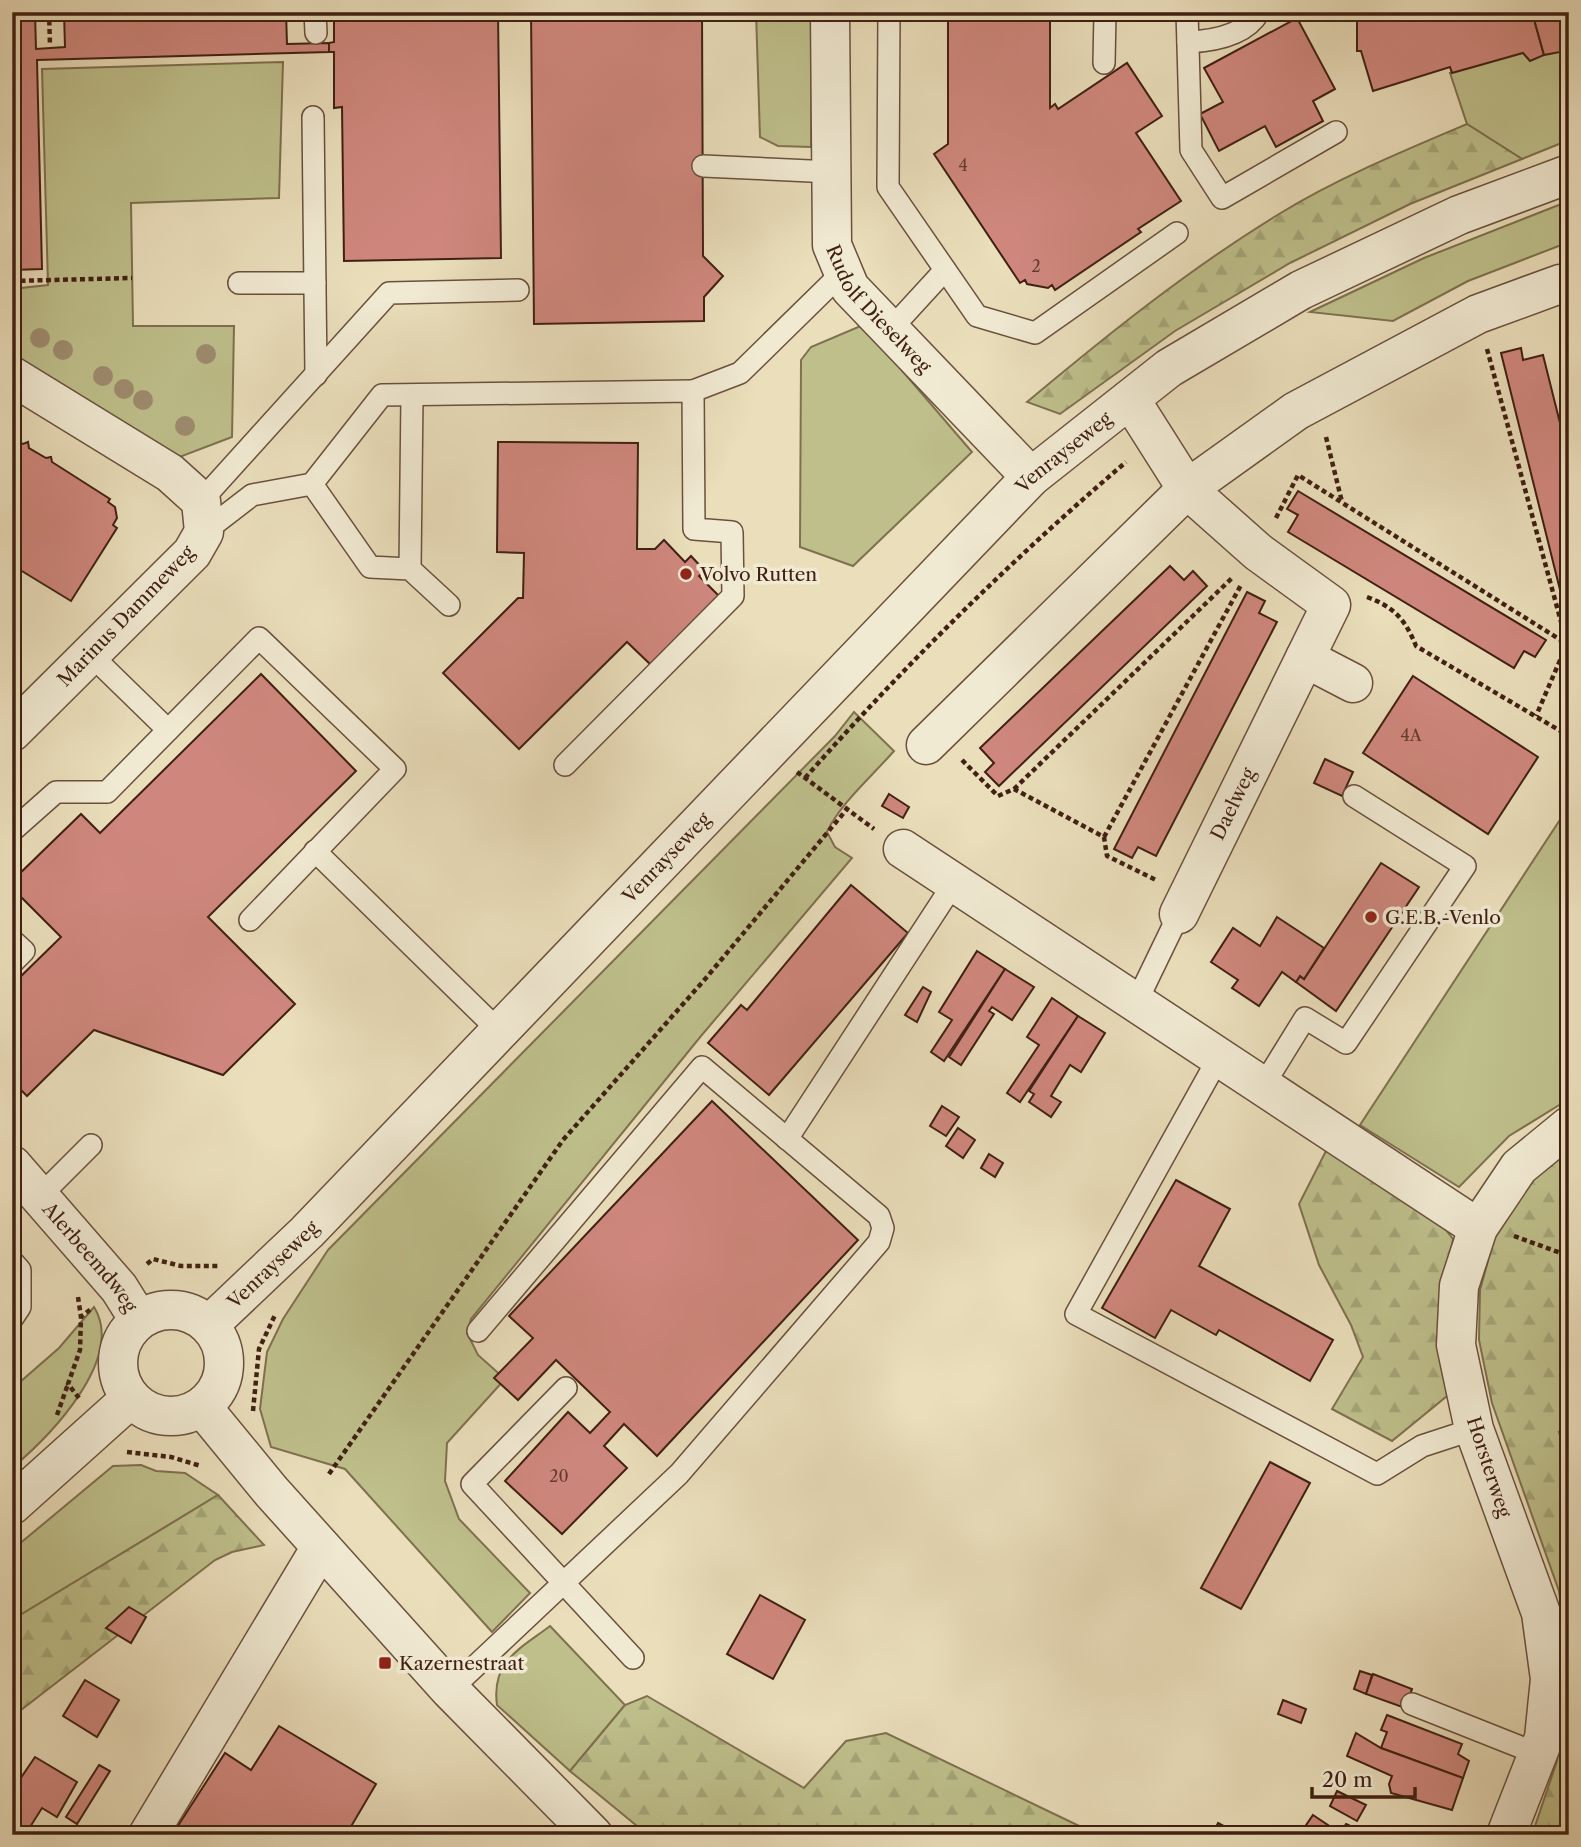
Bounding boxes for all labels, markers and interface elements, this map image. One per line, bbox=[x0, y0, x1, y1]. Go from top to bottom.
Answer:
house number: 4 bbox=[958, 155, 968, 175]
street label: Rudolf Dieselweg bbox=[822, 241, 937, 378]
house number: 2 bbox=[1031, 256, 1041, 276]
street label: Venrayseweg bbox=[1010, 406, 1117, 498]
street label: Marinus Dammeweg bbox=[53, 540, 200, 691]
place label: Volvo Rutten bbox=[699, 563, 817, 586]
marker: Volvo Rutten bbox=[678, 566, 694, 582]
house number: 4A bbox=[1400, 725, 1423, 745]
street label: Daelweg bbox=[1206, 763, 1261, 844]
street label: Venrayseweg bbox=[617, 807, 716, 908]
place label: G.E.B.-Venlo bbox=[1385, 906, 1501, 929]
marker: G.E.B.-Venlo bbox=[1363, 909, 1379, 925]
street label: Alerbeemdweg bbox=[37, 1197, 143, 1317]
street label: Venrayseweg bbox=[222, 1215, 324, 1314]
street label: Horsterweg bbox=[1462, 1414, 1516, 1521]
house number: 20 bbox=[549, 1466, 569, 1486]
place label: Kazernestraat bbox=[399, 1652, 525, 1675]
marker: Kazernestraat bbox=[377, 1655, 393, 1671]
scale bar bbox=[1312, 1756, 1415, 1800]
text: 20 m bbox=[1322, 1767, 1373, 1792]

